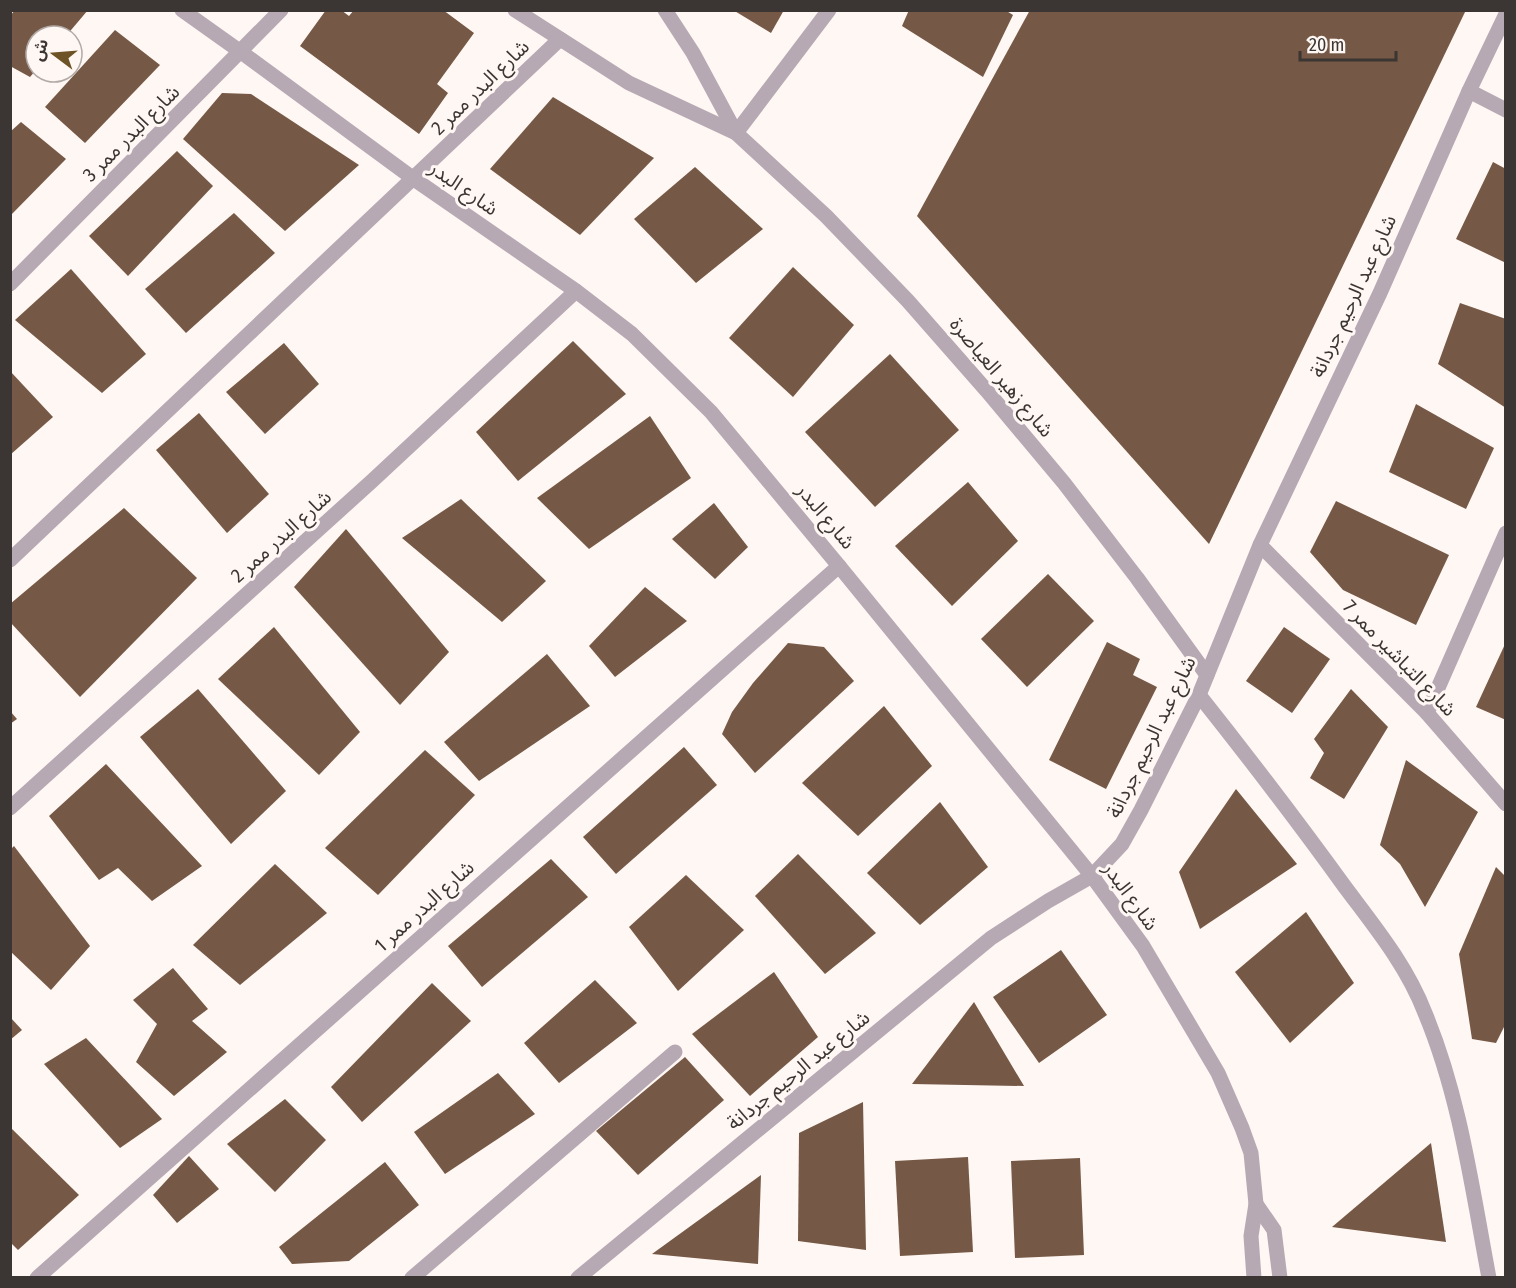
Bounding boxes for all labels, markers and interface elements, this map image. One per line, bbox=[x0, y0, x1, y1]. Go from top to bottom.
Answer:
north arrow bbox=[24, 24, 84, 84]
scale bar bbox=[1300, 24, 1396, 62]
street label: شارع البدر ممر 2 bbox=[426, 34, 536, 142]
text: 20 m bbox=[1309, 34, 1344, 56]
text: ش bbox=[28, 37, 52, 63]
street label: شارع البدر ممر 3 bbox=[78, 80, 186, 188]
street label: شارع البدر bbox=[422, 155, 503, 223]
street label: شارع عبد الرحيم جردانة bbox=[1305, 211, 1404, 382]
street label: شارع زهير العياصرة bbox=[943, 312, 1059, 444]
street label: شارع البدر bbox=[789, 477, 860, 556]
street label: شارع البدر ممر 2 bbox=[226, 485, 338, 590]
street label: شارع التباشير ممر 7 bbox=[1336, 595, 1462, 723]
street label: شارع عبد الرحيم جردانة bbox=[1101, 652, 1203, 823]
street label: شارع البدر ممر 1 bbox=[369, 855, 481, 959]
street label: شارع البدر bbox=[1095, 856, 1164, 937]
street label: شارع عبد الرحيم جردانة bbox=[722, 1005, 876, 1137]

